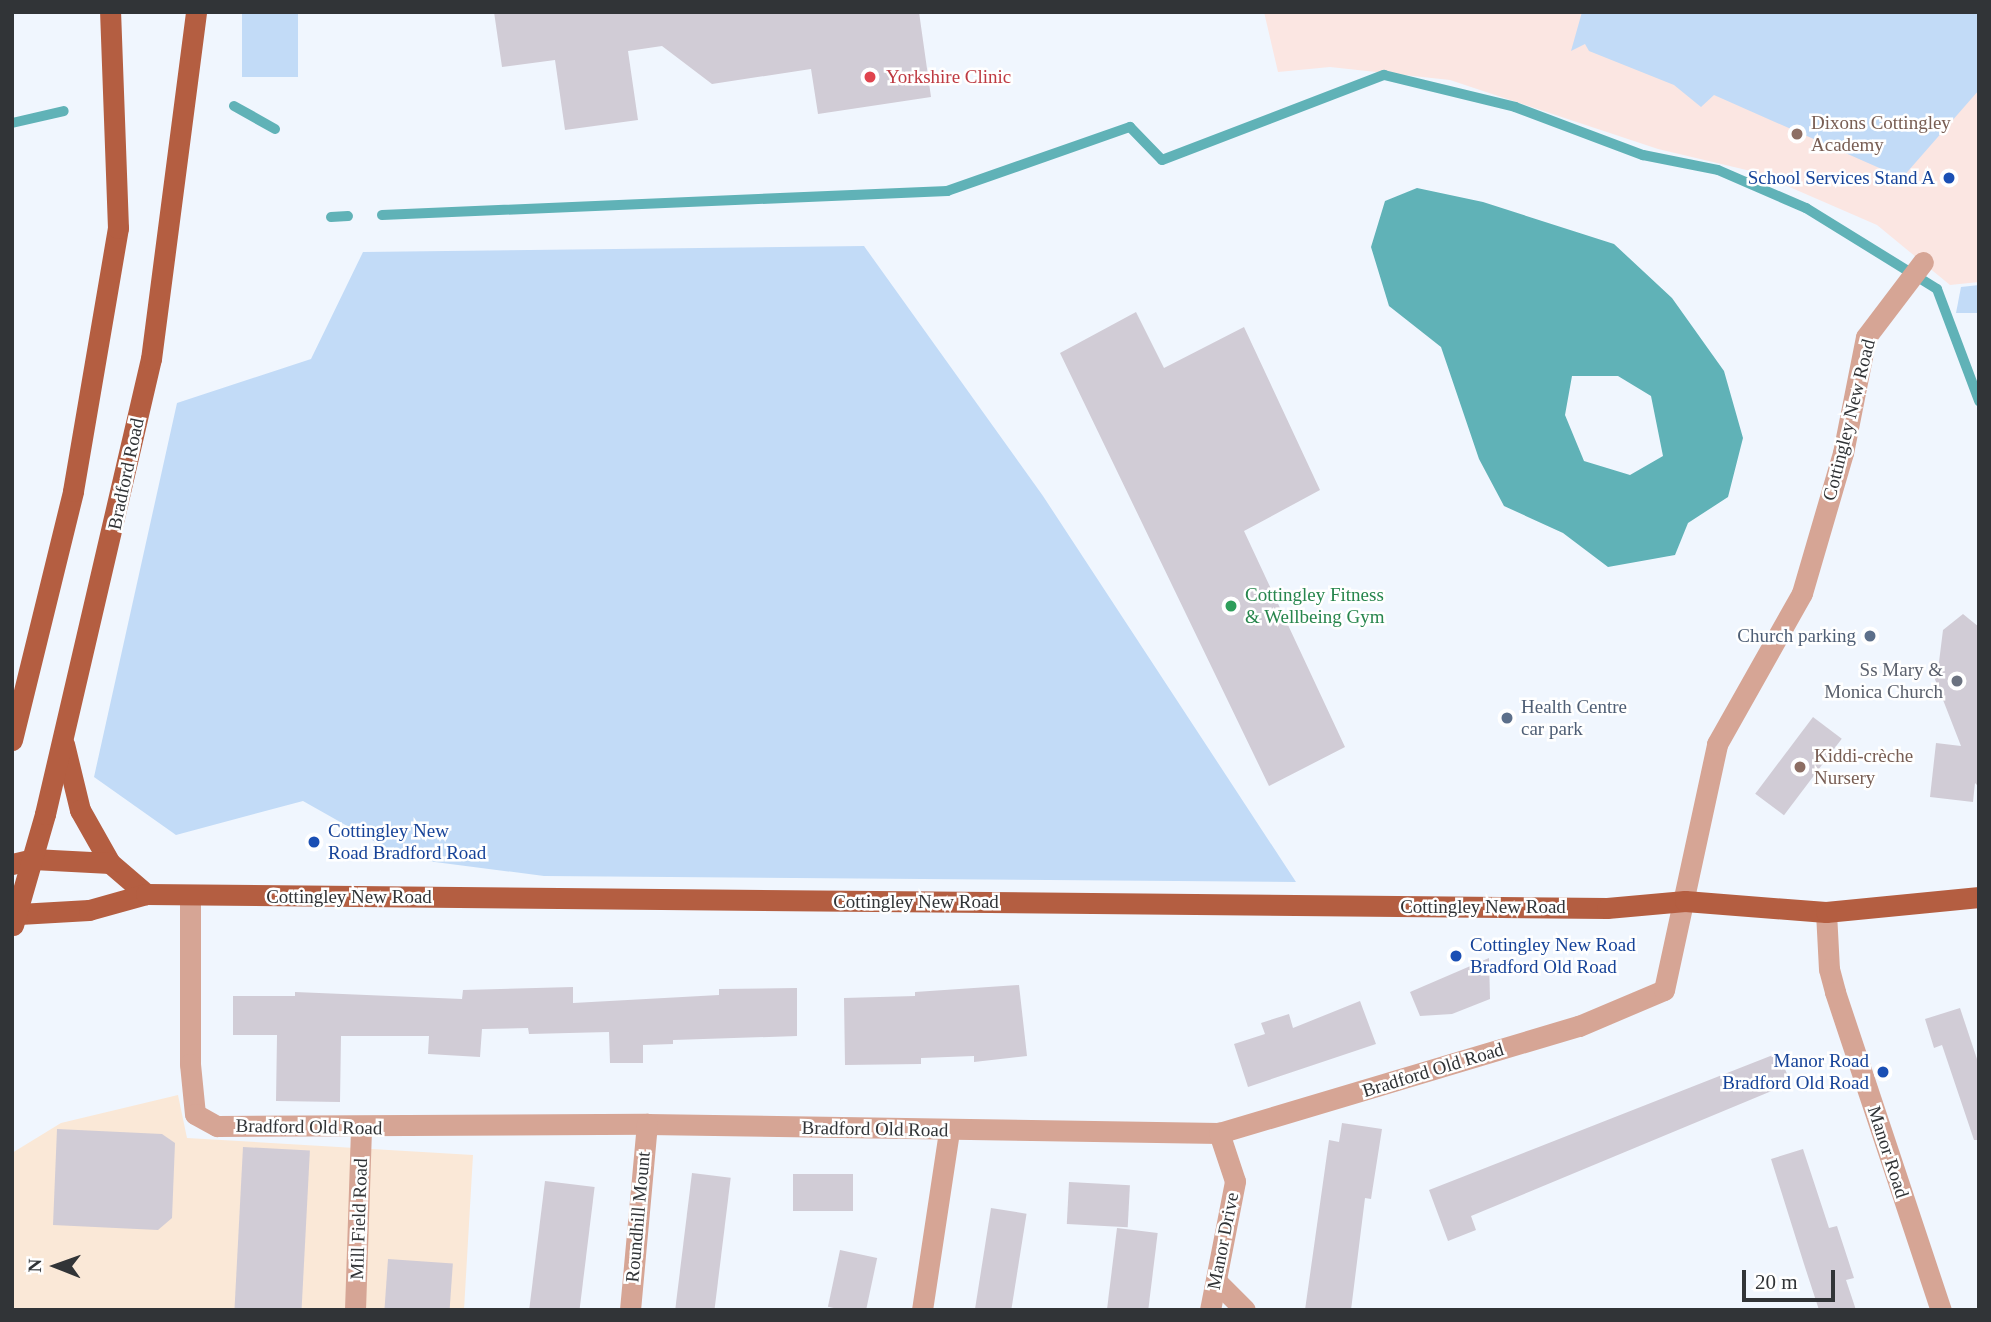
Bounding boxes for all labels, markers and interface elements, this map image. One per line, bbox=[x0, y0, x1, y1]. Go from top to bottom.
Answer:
place label: Yorkshire Clinic bbox=[886, 66, 1011, 88]
marker: Yorkshire Clinic bbox=[860, 67, 880, 87]
place label: Dixons Cottingley Academy bbox=[1811, 112, 1951, 156]
marker: Dixons Cottingley Academy bbox=[1789, 126, 1805, 142]
place label: School Services Stand A bbox=[1747, 167, 1935, 189]
marker: School Services Stand A bbox=[1941, 170, 1957, 186]
street label: Cottingley New Road bbox=[1818, 337, 1880, 503]
street label: Bradford Road bbox=[103, 416, 149, 532]
place label: Cottingley Fitness & Wellbeing Gym bbox=[1245, 584, 1385, 628]
marker: Cottingley Fitness & Wellbeing Gym bbox=[1223, 598, 1239, 614]
place label: Church parking bbox=[1737, 625, 1856, 647]
marker: Church parking bbox=[1862, 628, 1878, 644]
place label: Ss Mary & Monica Church bbox=[1824, 659, 1943, 703]
marker: Ss Mary & Monica Church bbox=[1949, 673, 1965, 689]
place label: Health Centre car park bbox=[1521, 696, 1627, 740]
marker: Health Centre car park bbox=[1499, 710, 1515, 726]
place label: Kiddi-crèche Nursery bbox=[1814, 745, 1913, 789]
marker: Kiddi-crèche Nursery bbox=[1792, 759, 1808, 775]
place label: Cottingley New Road Bradford Road bbox=[328, 820, 486, 864]
marker: Cottingley New Road Bradford Road bbox=[306, 834, 322, 850]
street label: Cottingley New Road bbox=[266, 886, 432, 908]
street label: Cottingley New Road bbox=[833, 891, 999, 913]
street label: Cottingley New Road bbox=[1400, 896, 1566, 918]
place label: Cottingley New Road Bradford Old Road bbox=[1470, 934, 1636, 978]
marker: Cottingley New Road Bradford Old Road bbox=[1448, 948, 1464, 964]
street label: Bradford Old Road bbox=[1360, 1038, 1506, 1102]
place label: Manor Road Bradford Old Road bbox=[1722, 1050, 1869, 1094]
marker: Manor Road Bradford Old Road bbox=[1875, 1064, 1891, 1080]
street label: Manor Road bbox=[1862, 1103, 1914, 1201]
street label: Bradford Old Road bbox=[235, 1114, 383, 1140]
street label: Bradford Old Road bbox=[801, 1116, 949, 1142]
street label: Roundhill Mount bbox=[621, 1151, 655, 1283]
street label: Mill Field Road bbox=[345, 1158, 373, 1280]
street label: Manor Drive bbox=[1202, 1190, 1244, 1292]
north arrow bbox=[21, 1231, 91, 1301]
scale bar bbox=[1746, 1256, 1839, 1300]
text: N bbox=[24, 1259, 45, 1273]
text: 20 m bbox=[1755, 1270, 1798, 1294]

